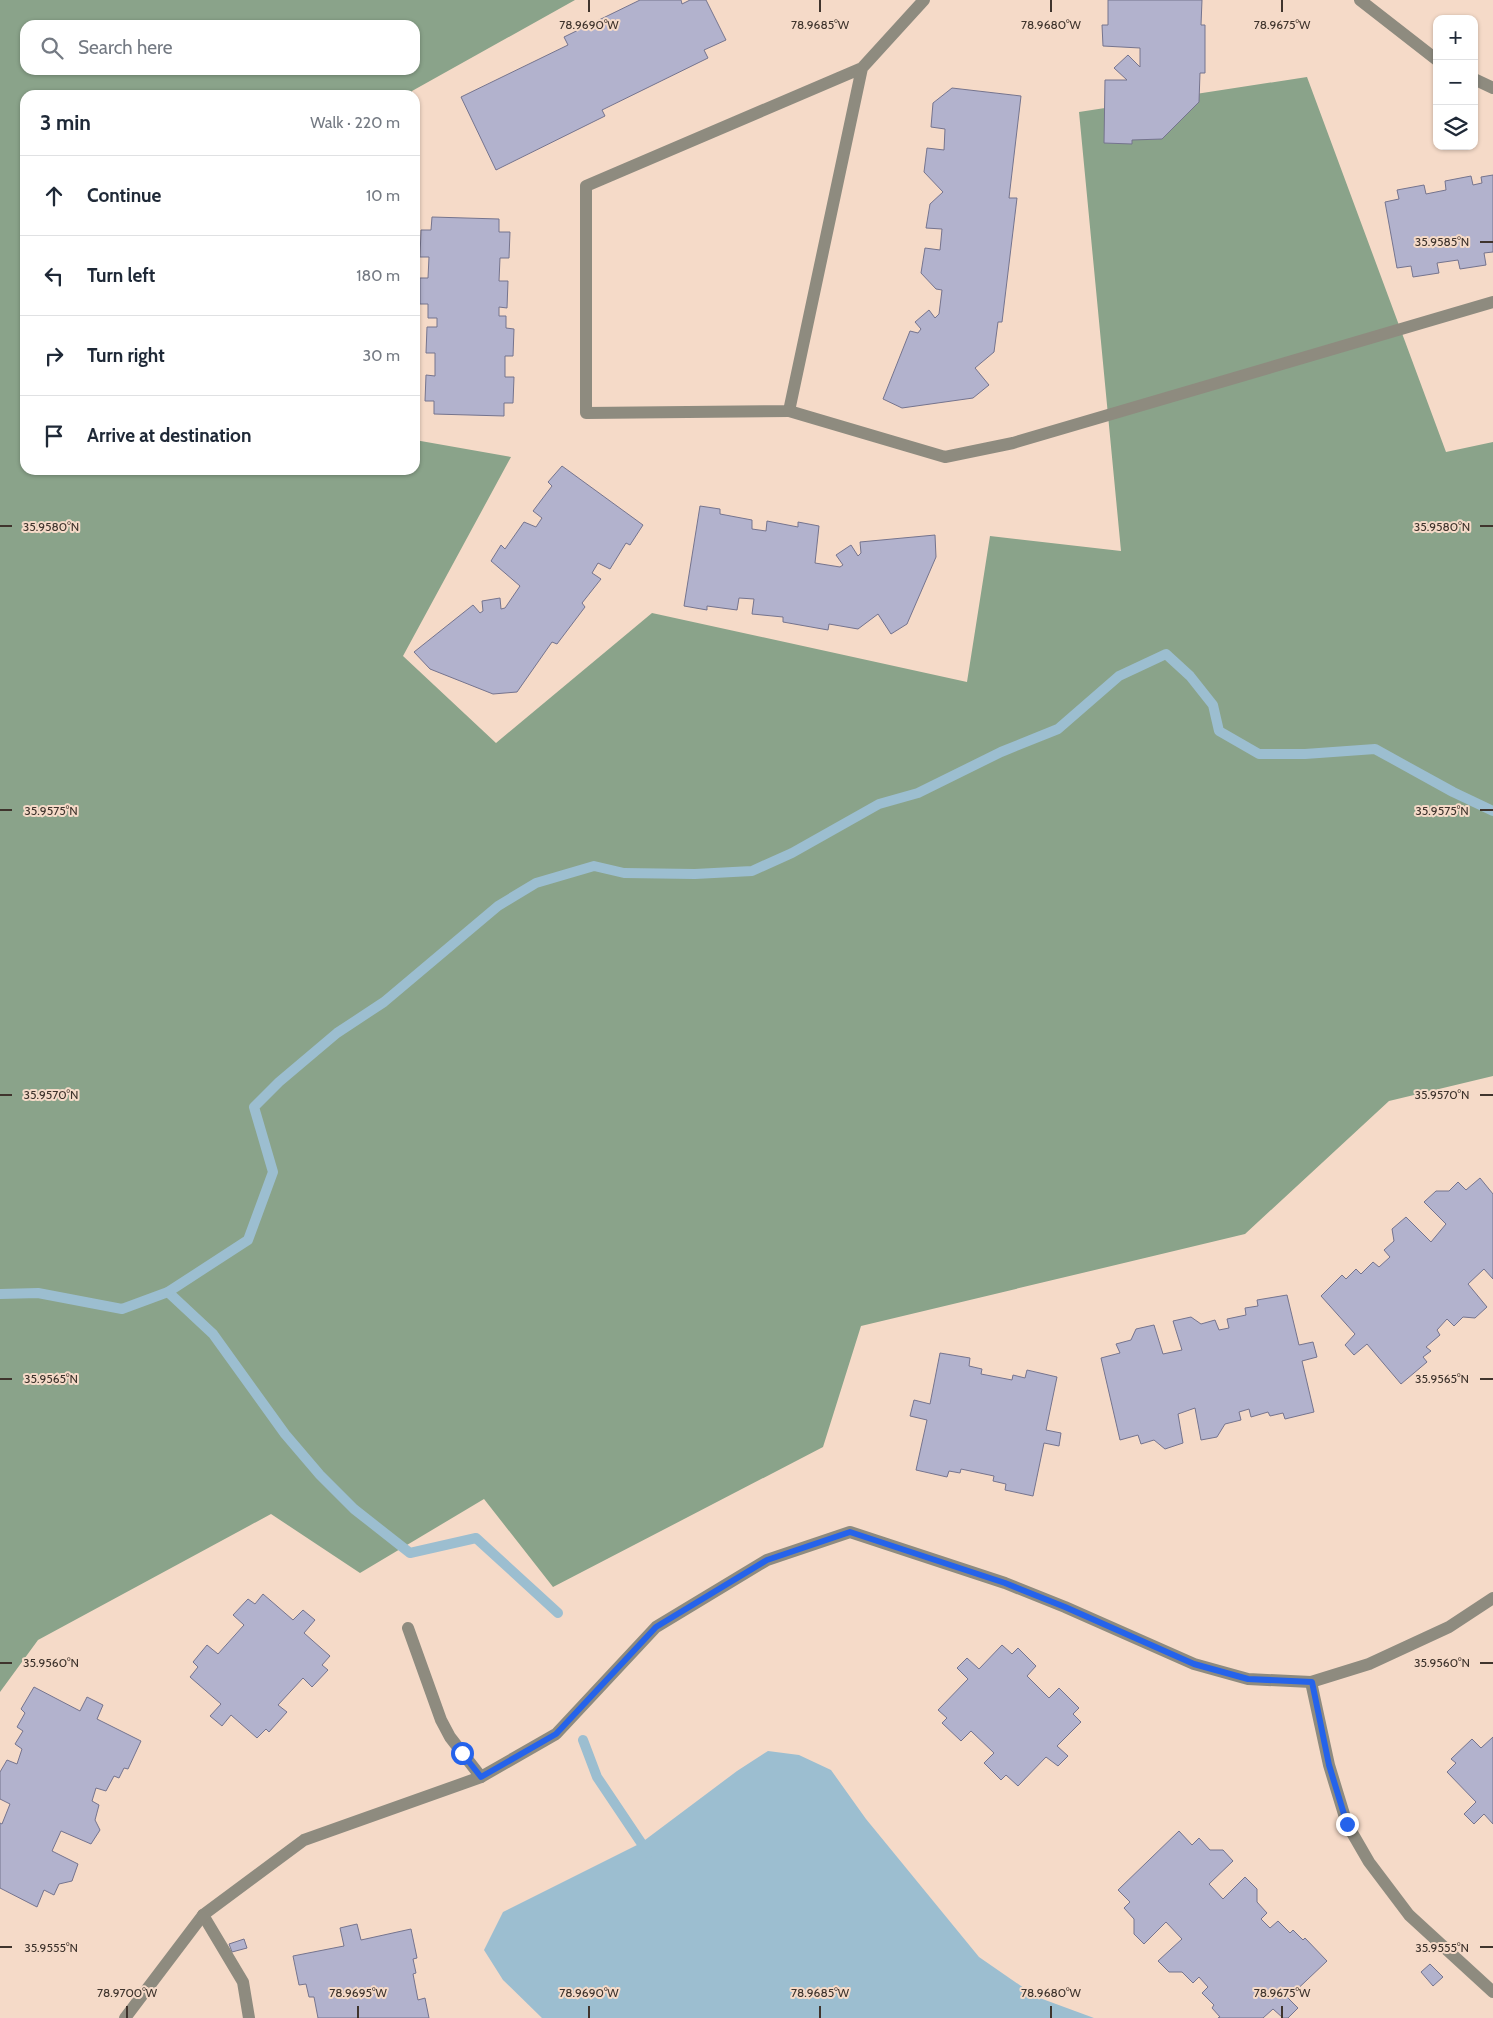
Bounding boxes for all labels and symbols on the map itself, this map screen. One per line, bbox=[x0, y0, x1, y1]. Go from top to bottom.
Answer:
text: 78.9690°W bbox=[559, 17, 619, 32]
text: 78.9685°W bbox=[791, 17, 850, 32]
text: 78.9680°W bbox=[1021, 17, 1082, 32]
text: 78.9675°W bbox=[1254, 17, 1311, 32]
text: 35.9585°N bbox=[1415, 234, 1469, 249]
text: 35.9580°N bbox=[23, 519, 79, 534]
text: 35.9580°N bbox=[1414, 519, 1470, 534]
text: 35.9575°N bbox=[24, 803, 78, 818]
text: 35.9575°N bbox=[1415, 803, 1469, 818]
text: 35.9570°N bbox=[23, 1087, 79, 1102]
text: 35.9570°N bbox=[1414, 1087, 1470, 1102]
text: 35.9565°N bbox=[24, 1371, 78, 1386]
text: 35.9565°N bbox=[1415, 1371, 1469, 1386]
text: 35.9560°N bbox=[23, 1655, 79, 1670]
text: 35.9560°N bbox=[1414, 1655, 1470, 1670]
route start bbox=[451, 1742, 474, 1765]
route end bbox=[1336, 1813, 1359, 1836]
text: 35.9555°N bbox=[24, 1940, 78, 1955]
text: 35.9555°N bbox=[1415, 1940, 1469, 1955]
text: 78.9700°W bbox=[97, 1985, 158, 2000]
text: 78.9695°W bbox=[329, 1985, 387, 2000]
text: 78.9690°W bbox=[559, 1985, 619, 2000]
text: 78.9685°W bbox=[791, 1985, 850, 2000]
text: 78.9680°W bbox=[1021, 1985, 1082, 2000]
text: 78.9675°W bbox=[1254, 1985, 1311, 2000]

